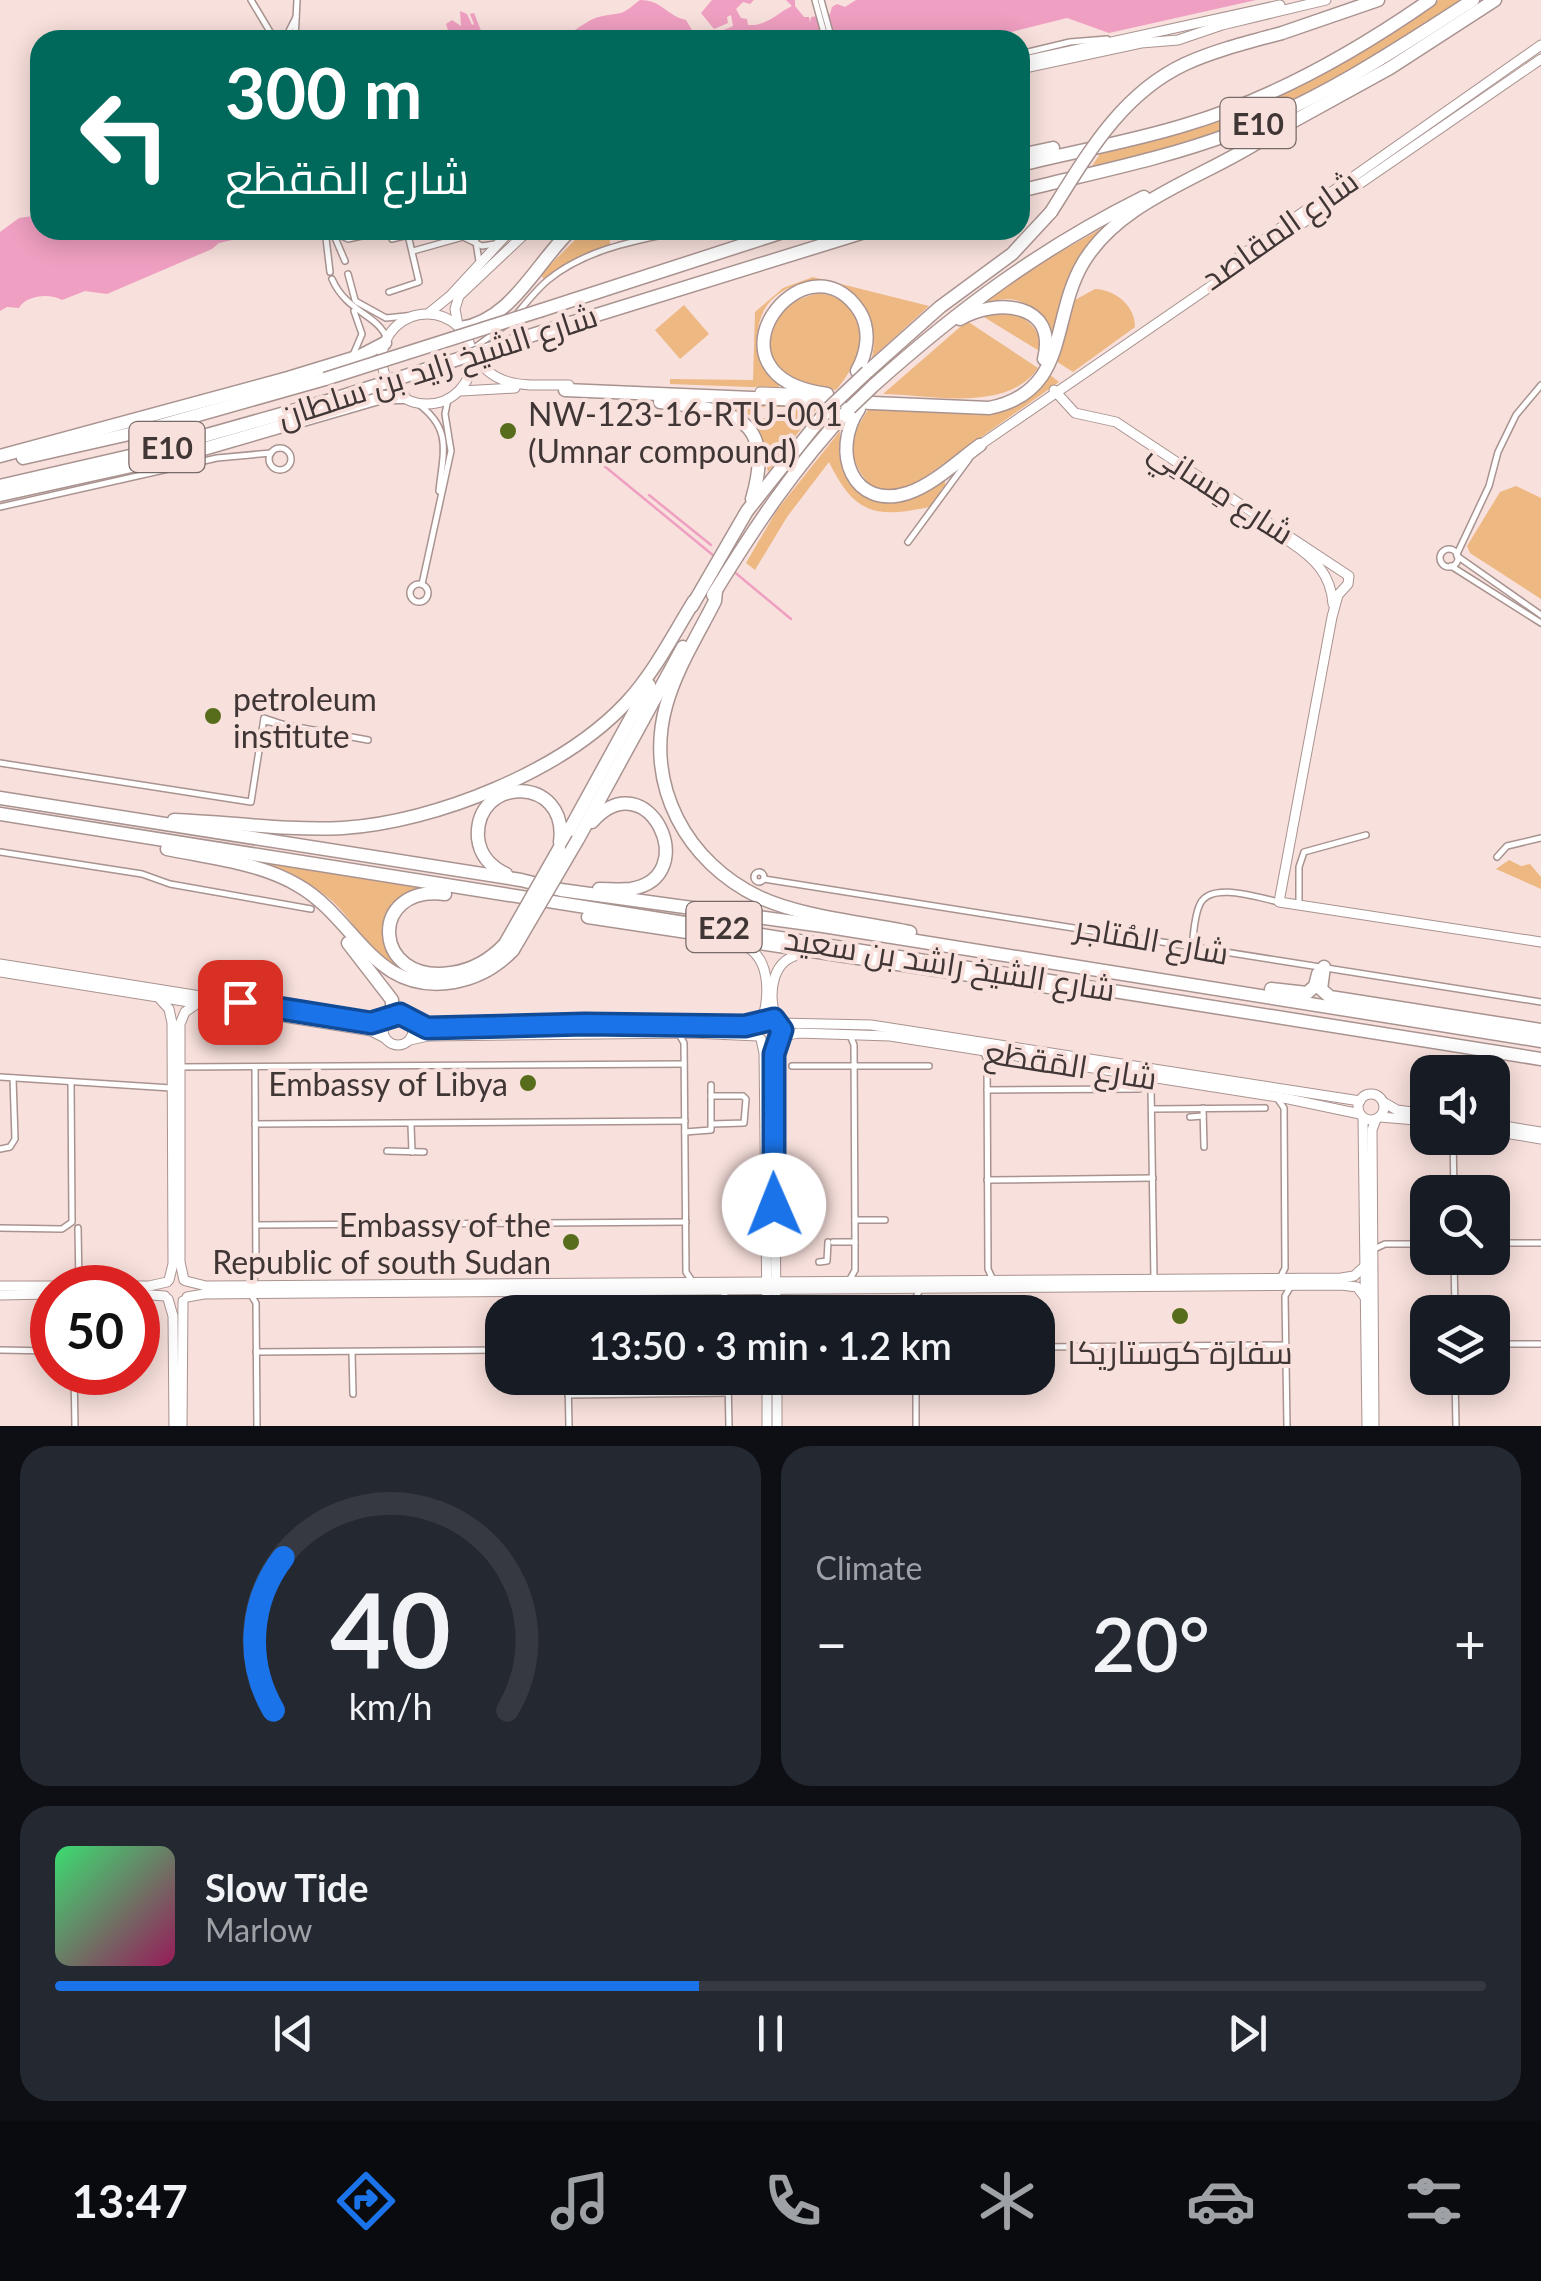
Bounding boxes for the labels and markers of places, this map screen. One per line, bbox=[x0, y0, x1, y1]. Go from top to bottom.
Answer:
place label: NW-123-16-RTU-001 (Umnar compound) bbox=[528, 394, 843, 470]
marker: NW-123-16-RTU-001 (Umnar compound) bbox=[497, 420, 519, 442]
place label: petroleum institute bbox=[233, 679, 377, 755]
marker: petroleum institute bbox=[202, 705, 224, 727]
pin bbox=[198, 960, 283, 1045]
place label: Embassy of Libya bbox=[268, 1064, 508, 1103]
marker: Embassy of Libya bbox=[517, 1072, 539, 1094]
place label: Embassy of the Republic of south Sudan bbox=[212, 1205, 551, 1281]
marker: Embassy of the Republic of south Sudan bbox=[560, 1231, 582, 1253]
marker: سفارة كوستاريكا bbox=[1169, 1305, 1191, 1327]
place label: سفارة كوستاريكا bbox=[1067, 1332, 1293, 1371]

